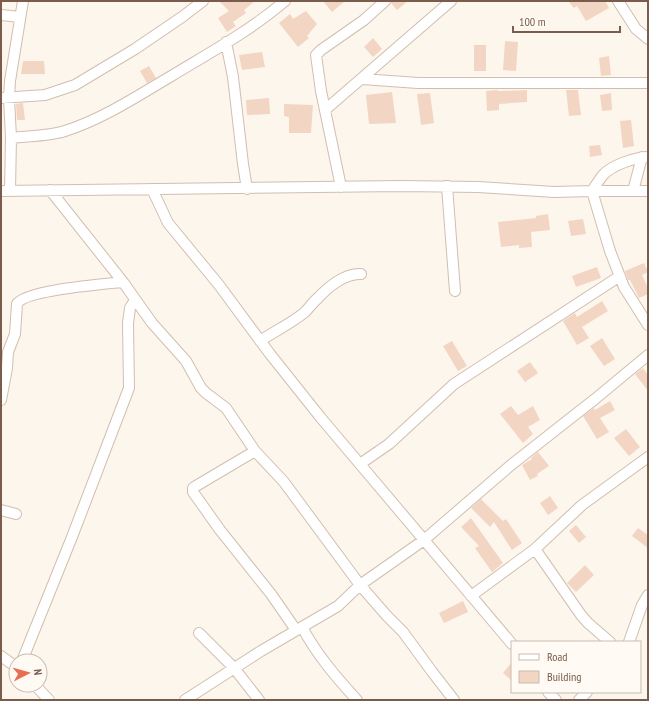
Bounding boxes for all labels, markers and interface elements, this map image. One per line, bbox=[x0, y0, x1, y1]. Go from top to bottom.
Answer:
scale bar bbox=[513, 8, 620, 34]
text: 100 m bbox=[519, 14, 546, 29]
legend bbox=[511, 641, 641, 693]
text: Road bbox=[547, 649, 567, 664]
north arrow bbox=[8, 653, 48, 693]
text: N bbox=[31, 668, 45, 676]
text: Building bbox=[547, 669, 582, 684]

